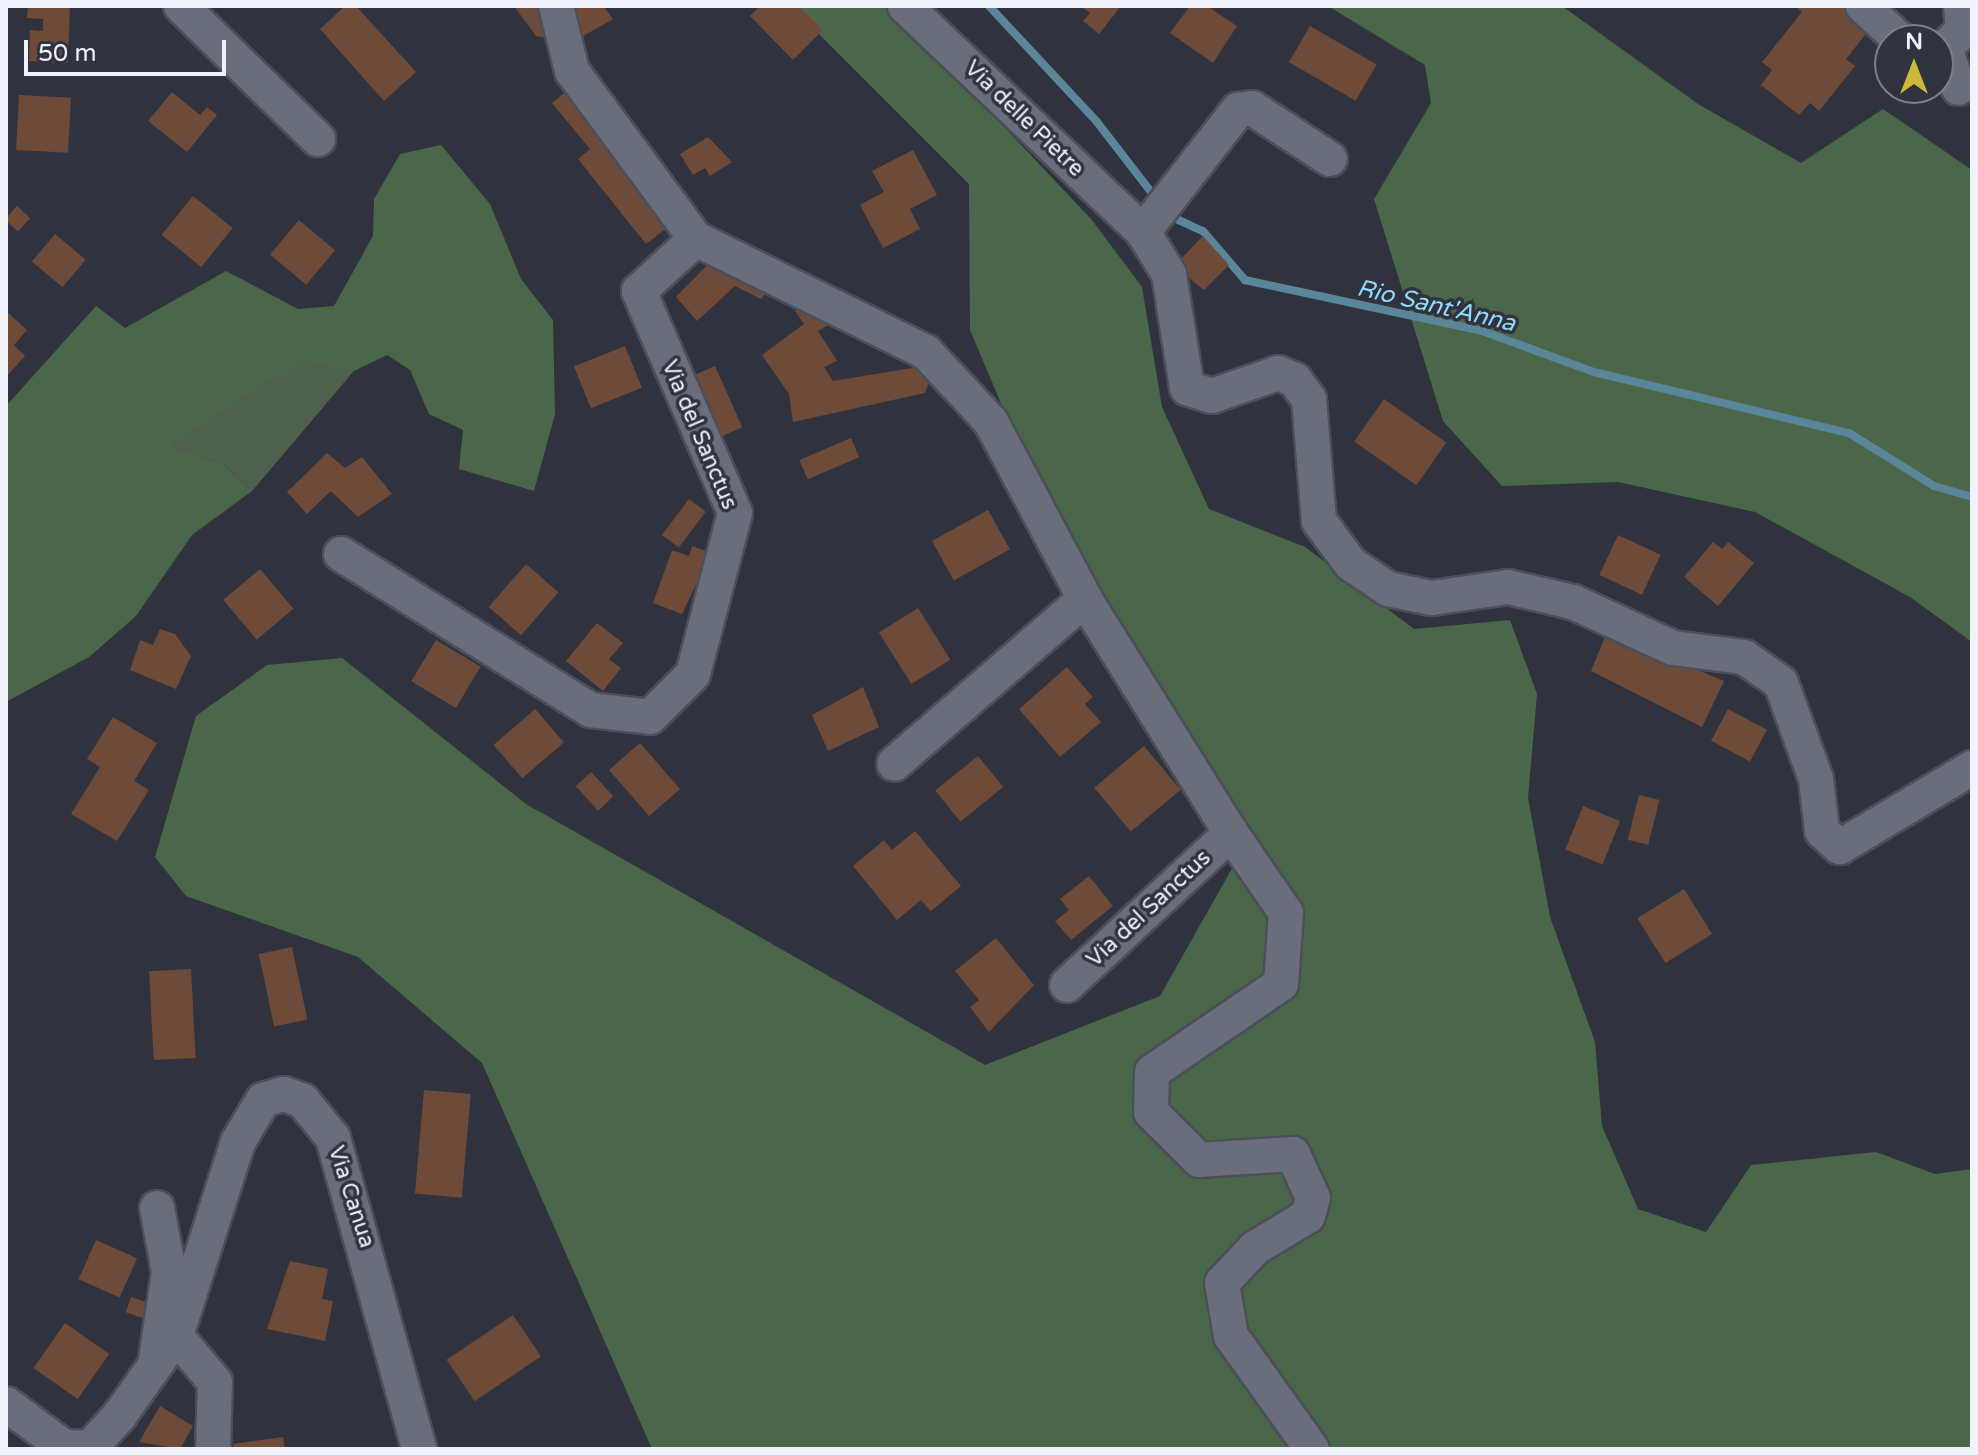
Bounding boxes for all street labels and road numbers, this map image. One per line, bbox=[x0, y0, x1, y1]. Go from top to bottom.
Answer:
street label: Via delle Pietre bbox=[959, 55, 1089, 183]
street label: Via del Sanctus bbox=[656, 356, 742, 514]
street label: Via del Sanctus bbox=[1082, 845, 1216, 973]
street label: Via Canua bbox=[322, 1143, 380, 1251]

